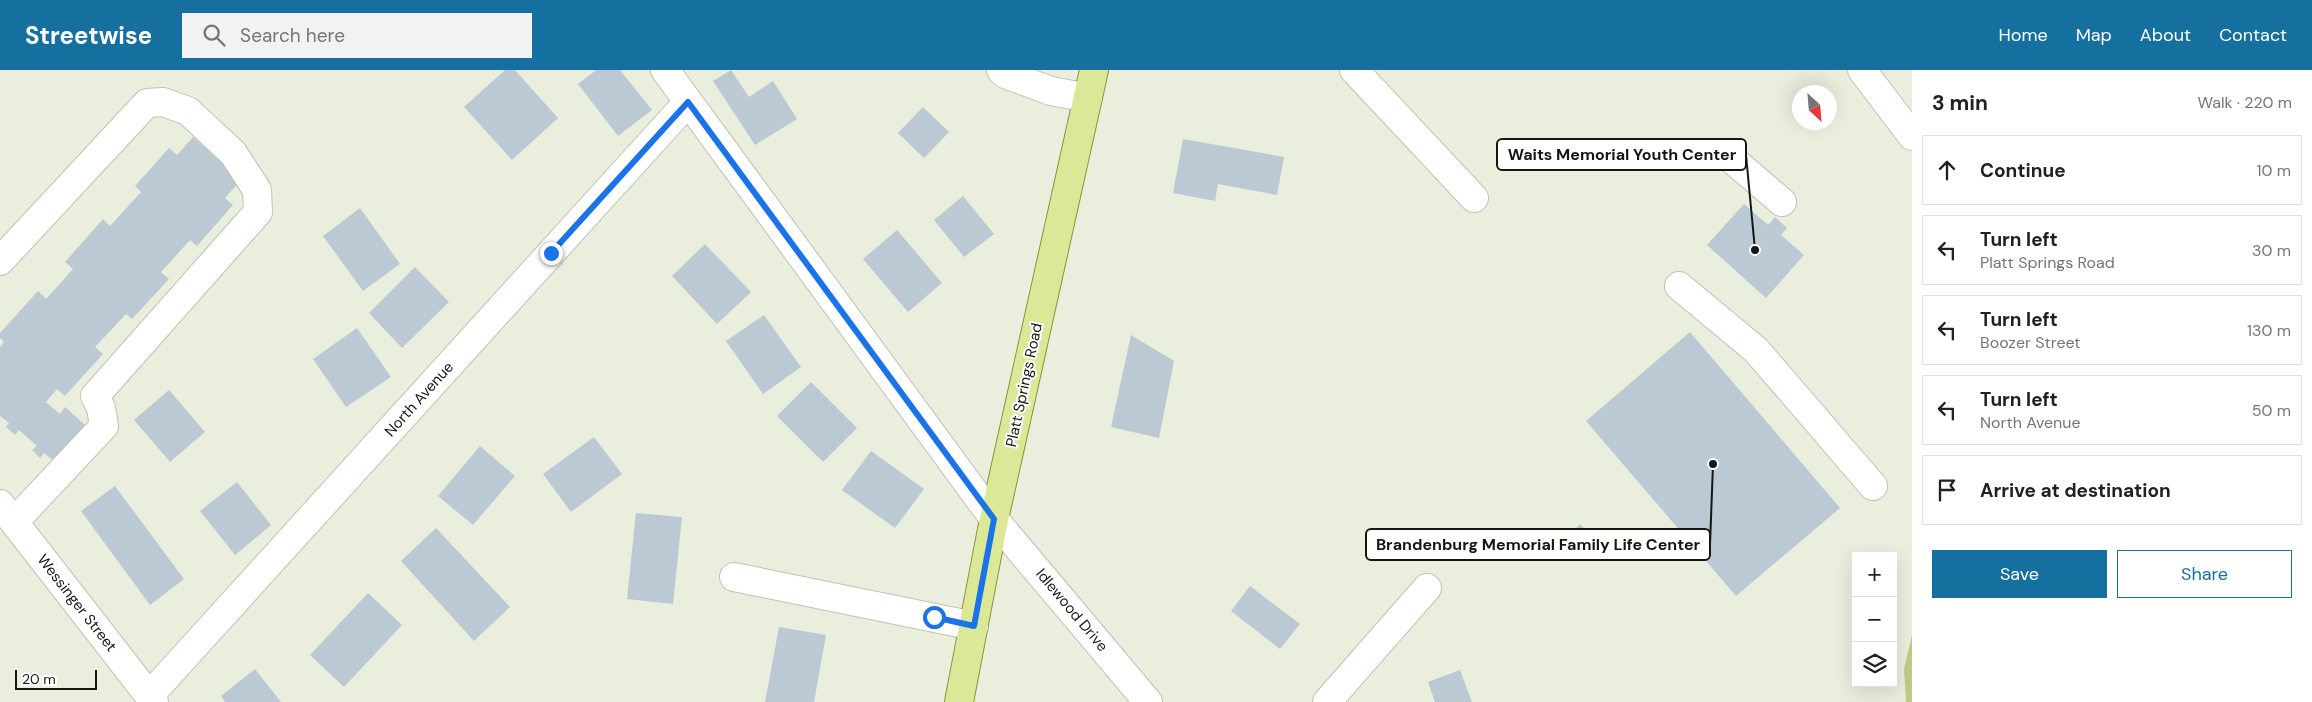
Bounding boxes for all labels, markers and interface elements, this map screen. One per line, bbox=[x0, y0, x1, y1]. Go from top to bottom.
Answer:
search box bbox=[182, 13, 532, 58]
text: Streetwise bbox=[25, 20, 152, 51]
icon: search bbox=[200, 21, 228, 49]
text: Search here bbox=[240, 23, 345, 48]
text: Home bbox=[1998, 23, 2048, 47]
text: Map bbox=[2076, 23, 2112, 47]
text: About bbox=[2140, 23, 2191, 47]
text: Contact bbox=[2219, 23, 2287, 47]
north arrow bbox=[1792, 85, 1837, 130]
text: 3 min bbox=[1932, 89, 1988, 117]
text: Walk · 220 m bbox=[2198, 92, 2292, 113]
callout: Waits Memorial Youth Center bbox=[1497, 139, 1746, 170]
text: Waits Memorial Youth Center bbox=[1508, 144, 1737, 165]
icon: ahead bbox=[1933, 156, 1961, 184]
text: Continue bbox=[1980, 158, 2066, 183]
text: 10 m bbox=[2257, 160, 2291, 181]
text: Turn left bbox=[1980, 227, 2058, 252]
icon: left bbox=[1933, 236, 1961, 264]
text: 30 m bbox=[2252, 240, 2291, 261]
route end bbox=[540, 242, 563, 265]
text: Platt Springs Road bbox=[1980, 252, 2115, 273]
text: Turn left bbox=[1980, 307, 2058, 332]
icon: left bbox=[1933, 316, 1961, 344]
text: 130 m bbox=[2247, 320, 2291, 341]
street label: Platt Springs Road bbox=[1001, 321, 1047, 449]
text: Boozer Street bbox=[1980, 332, 2081, 353]
street label: North Avenue bbox=[380, 357, 458, 441]
text: Turn left bbox=[1980, 387, 2058, 412]
icon: left bbox=[1933, 396, 1961, 424]
text: 50 m bbox=[2252, 400, 2291, 421]
text: North Avenue bbox=[1980, 412, 2081, 433]
icon: arrive bbox=[1933, 476, 1961, 504]
text: Arrive at destination bbox=[1980, 478, 2171, 503]
callout: Brandenburg Memorial Family Life Center bbox=[1366, 529, 1710, 560]
text: Brandenburg Memorial Family Life Center bbox=[1376, 534, 1701, 555]
street label: Wessinger Street bbox=[33, 550, 121, 656]
button: Save bbox=[1932, 550, 2107, 598]
button: Share bbox=[2117, 550, 2292, 598]
map controls bbox=[1852, 552, 1897, 687]
button: + bbox=[1852, 552, 1897, 597]
street label: Idlewood Drive bbox=[1031, 564, 1113, 656]
button: − bbox=[1852, 597, 1897, 642]
route start bbox=[923, 606, 946, 629]
button: layers bbox=[1852, 642, 1897, 687]
scale bar bbox=[15, 667, 98, 690]
text: 20 m bbox=[22, 670, 56, 688]

